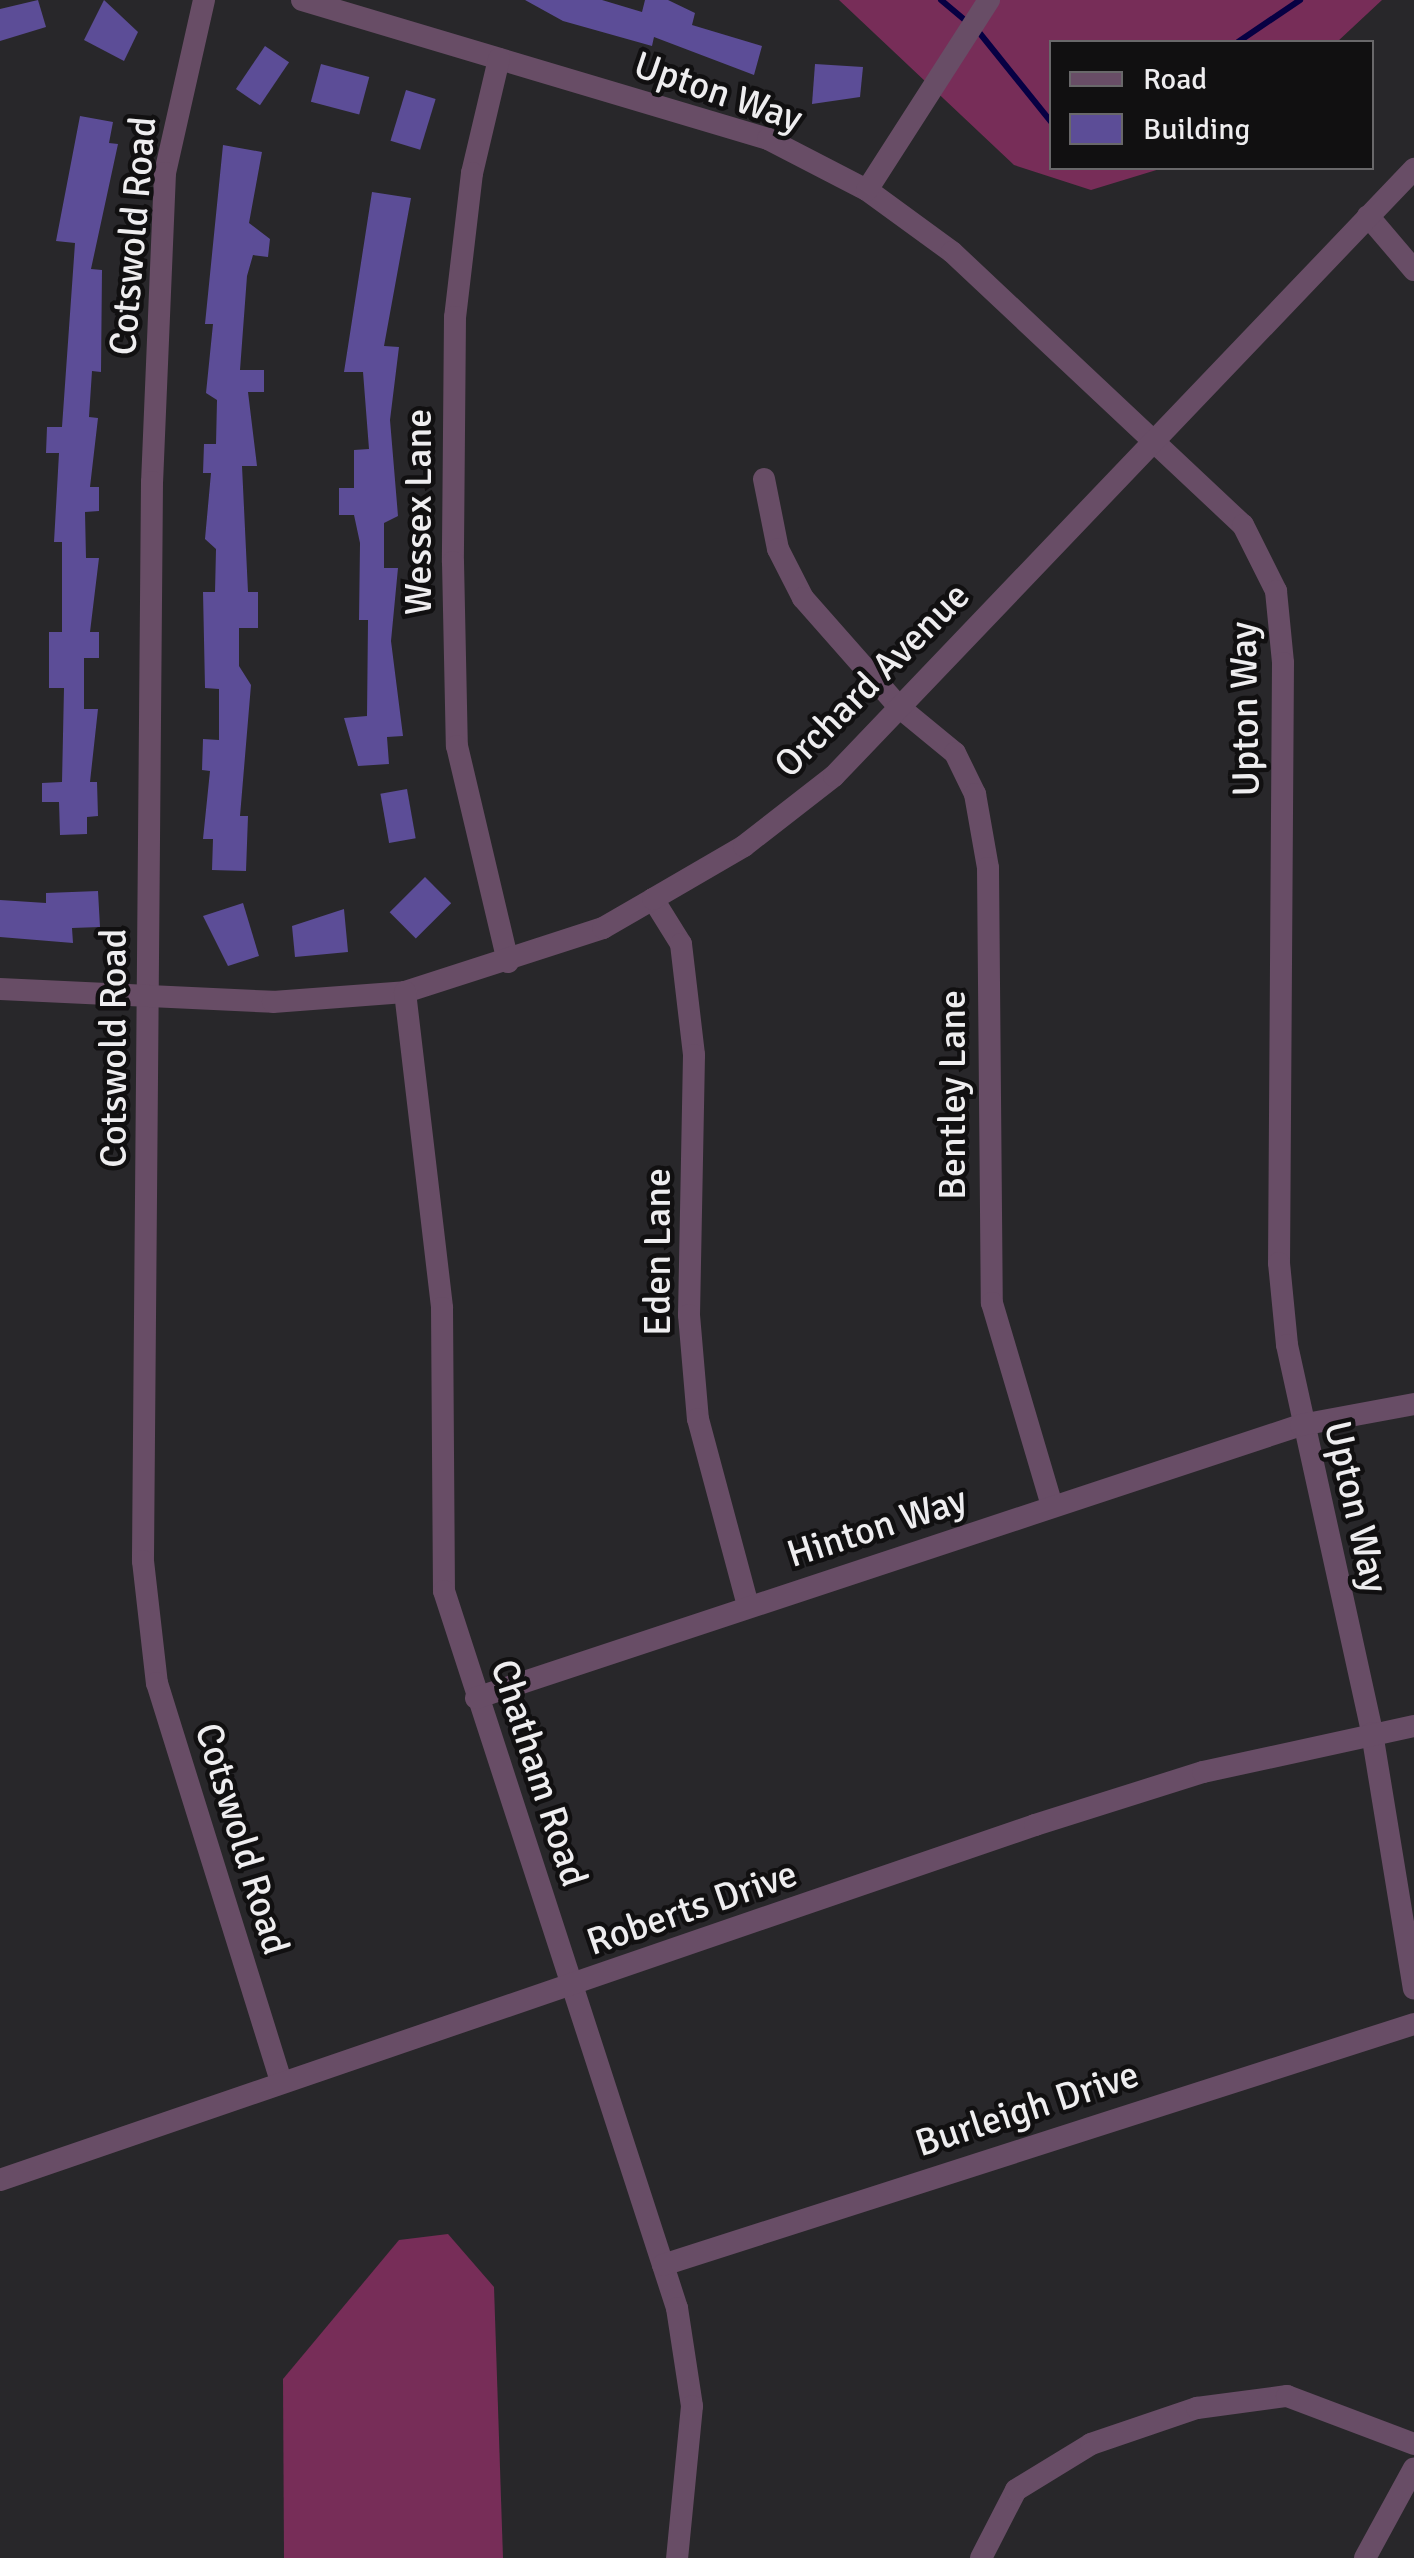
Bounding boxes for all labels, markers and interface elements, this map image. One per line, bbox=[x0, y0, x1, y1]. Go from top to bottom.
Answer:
legend bbox=[1049, 40, 1374, 170]
street label: Upton Way bbox=[628, 42, 808, 142]
text: Road bbox=[1143, 61, 1207, 98]
text: Building bbox=[1143, 111, 1250, 148]
street label: Cotswold Road bbox=[100, 115, 166, 357]
street label: Wessex Lane bbox=[396, 409, 442, 615]
street label: Orchard Avenue bbox=[765, 573, 979, 787]
street label: Upton Way bbox=[1221, 621, 1269, 797]
street label: Cotswold Road bbox=[91, 928, 137, 1168]
street label: Bentley Lane bbox=[930, 990, 976, 1200]
street label: Eden Lane bbox=[635, 1168, 681, 1336]
street label: Upton Way bbox=[1314, 1417, 1398, 1597]
street label: Hinton Way bbox=[782, 1477, 972, 1577]
street label: Chatham Road bbox=[481, 1654, 597, 1892]
street label: Cotswold Road bbox=[185, 1718, 299, 1960]
street label: Roberts Drive bbox=[581, 1851, 803, 1965]
street label: Burleigh Drive bbox=[910, 2051, 1144, 2167]

